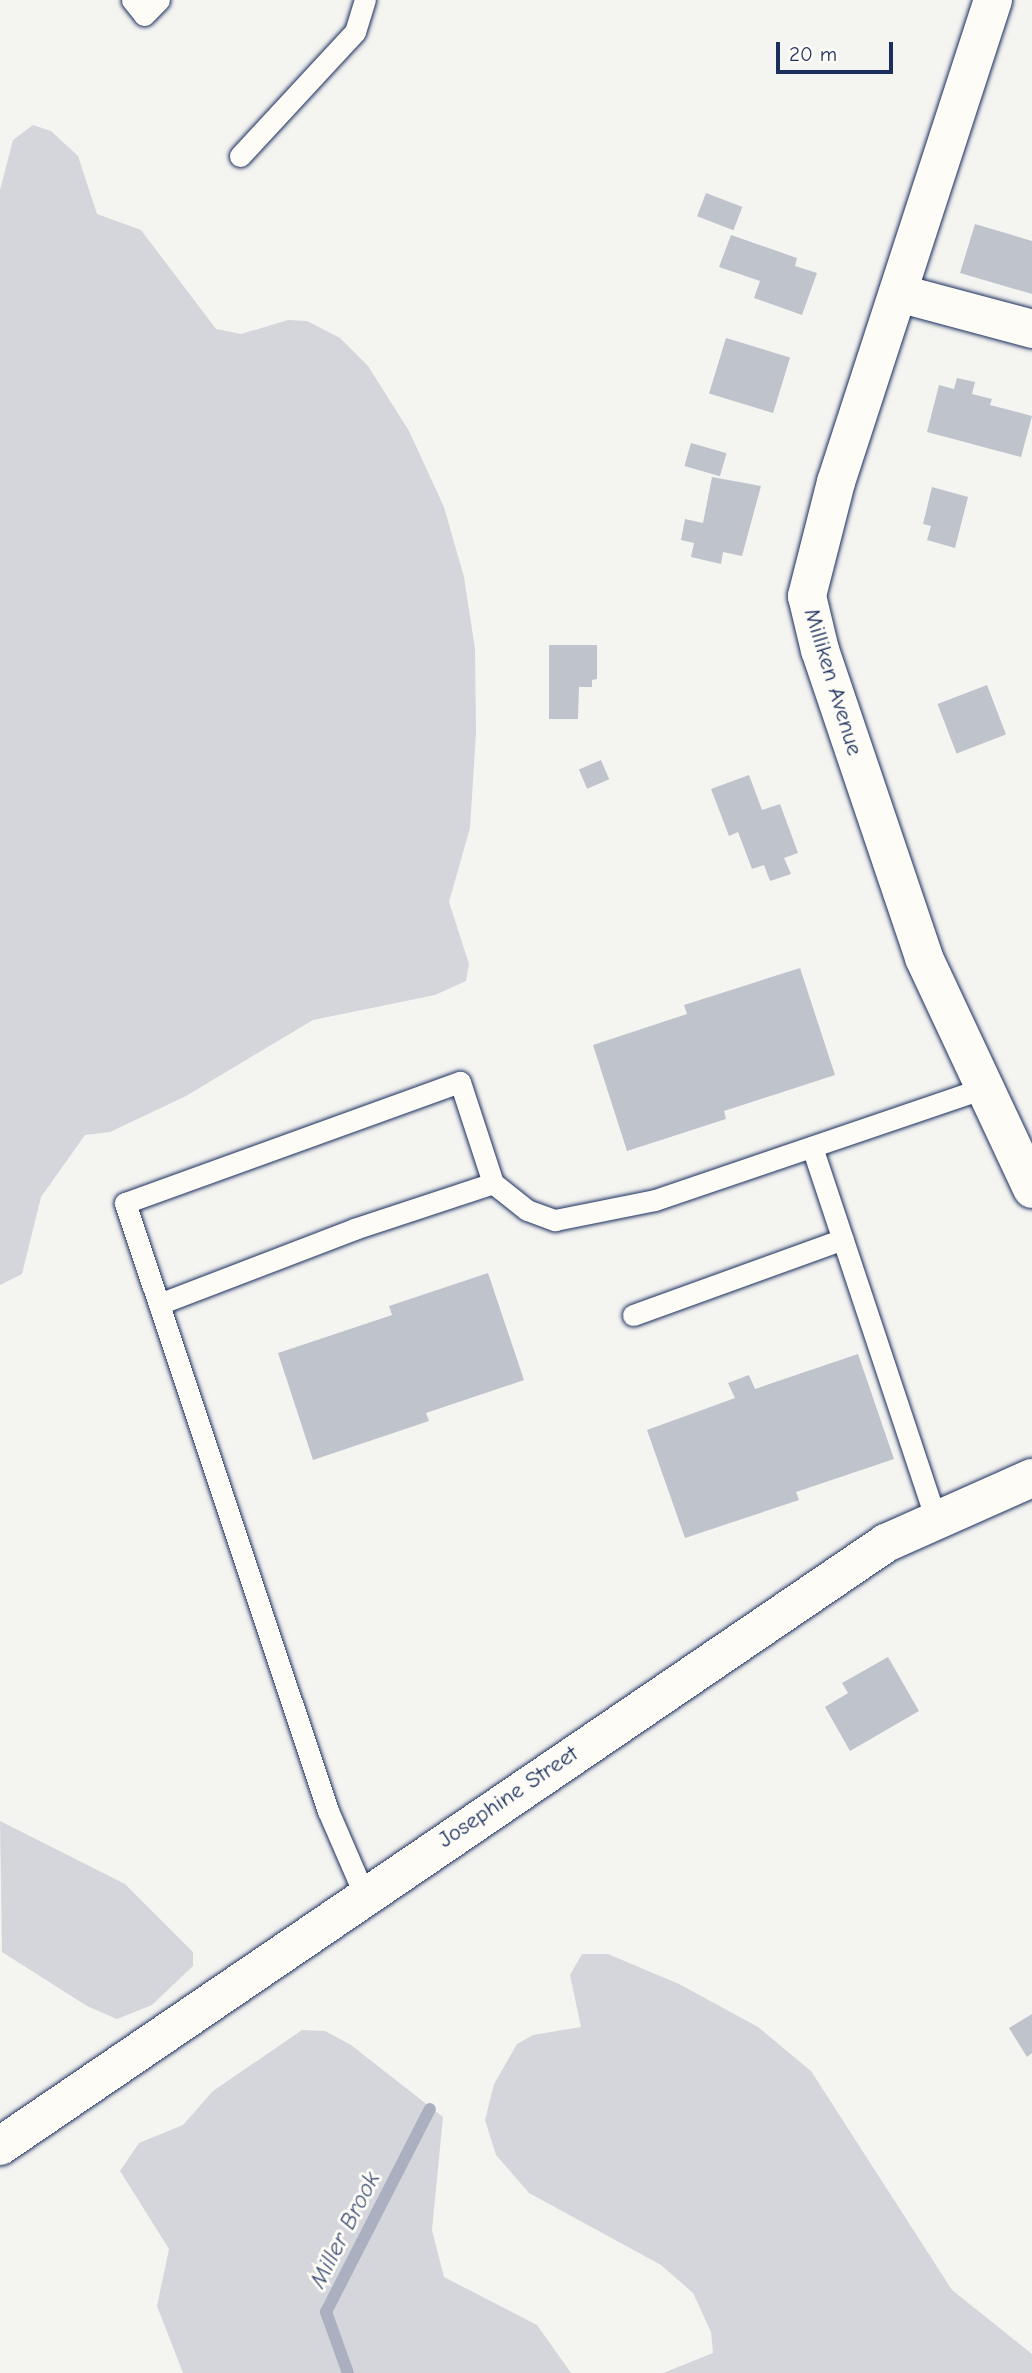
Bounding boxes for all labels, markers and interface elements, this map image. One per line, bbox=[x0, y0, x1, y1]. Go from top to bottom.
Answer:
scale bar bbox=[780, 28, 897, 72]
text: 20 m bbox=[789, 42, 837, 66]
street label: Milliken Avenue bbox=[798, 605, 868, 759]
street label: Josephine Street bbox=[433, 1740, 583, 1854]
water label: Miller Brook bbox=[303, 2167, 387, 2293]

